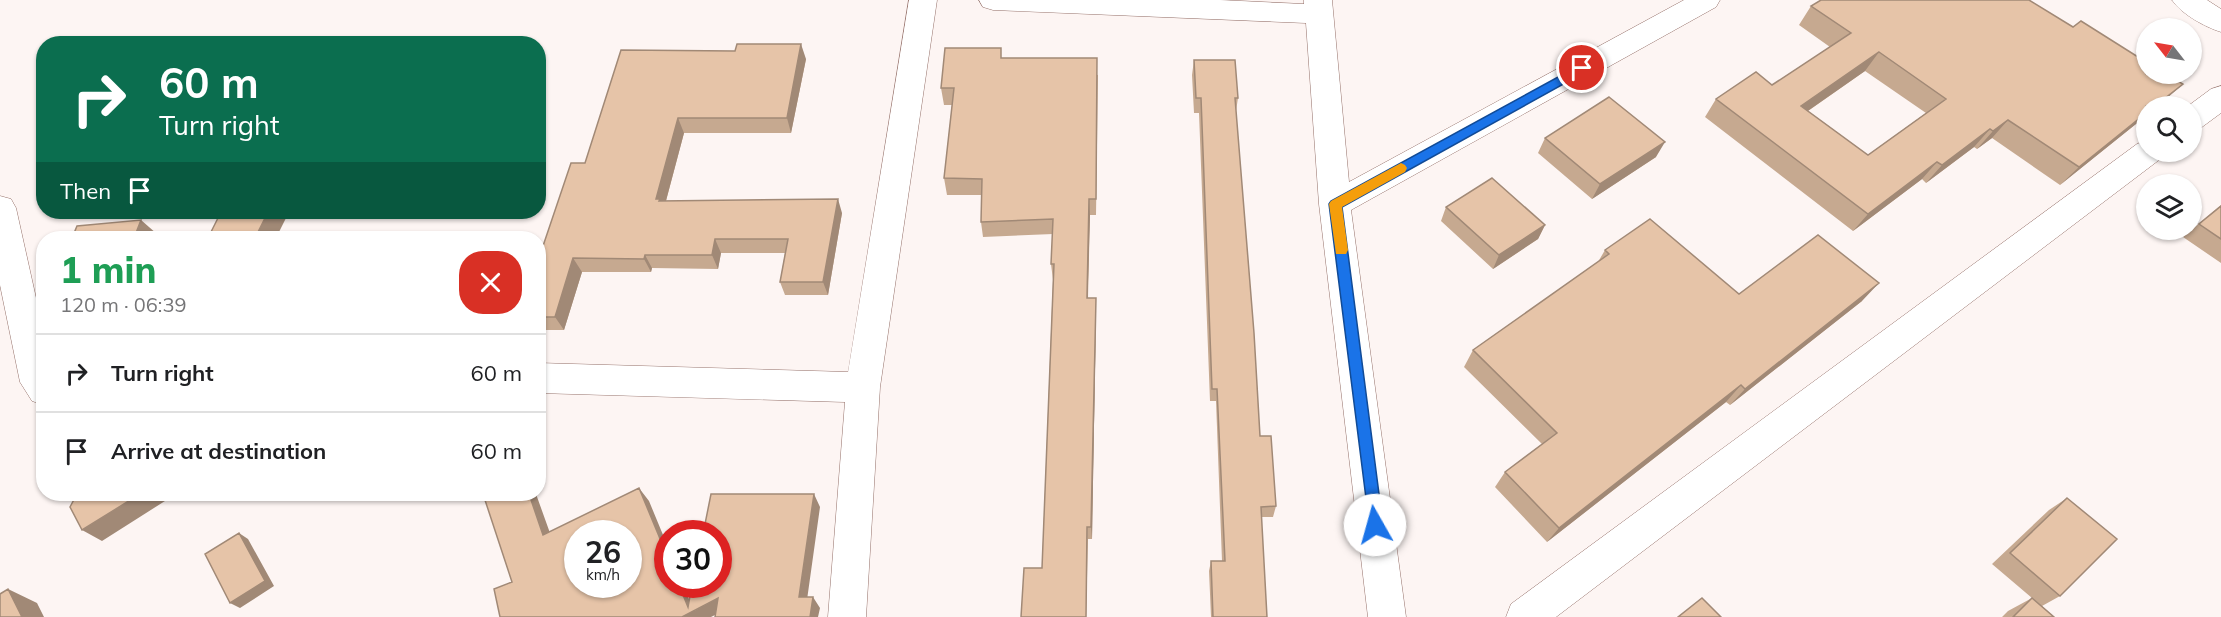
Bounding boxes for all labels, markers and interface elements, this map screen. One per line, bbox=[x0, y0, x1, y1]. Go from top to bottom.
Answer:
north arrow bbox=[2136, 18, 2202, 84]
map controls bbox=[2136, 18, 2202, 240]
pin bbox=[1556, 42, 1607, 93]
icon: arrive bbox=[1565, 51, 1598, 84]
text: 60 m bbox=[159, 56, 259, 109]
icon: right bbox=[60, 60, 138, 138]
button: search bbox=[2136, 96, 2202, 162]
text: Turn right bbox=[159, 108, 279, 142]
icon: arrive bbox=[123, 174, 156, 207]
button: layers bbox=[2136, 174, 2202, 240]
text: Then bbox=[60, 177, 111, 205]
text: 1 min bbox=[60, 247, 156, 292]
button: close bbox=[459, 251, 522, 314]
text: 120 m · 06:39 bbox=[60, 292, 186, 317]
icon: right bbox=[60, 357, 93, 390]
text: Turn right bbox=[111, 359, 214, 387]
text: 60 m bbox=[471, 359, 522, 387]
icon: arrive bbox=[60, 435, 93, 468]
text: Arrive at destination bbox=[111, 437, 326, 465]
text: 60 m bbox=[471, 437, 522, 465]
position arrow bbox=[1343, 493, 1407, 557]
speed limit sign: 30 bbox=[654, 520, 732, 598]
text: 26 bbox=[585, 533, 621, 571]
text: km/h bbox=[586, 565, 620, 584]

